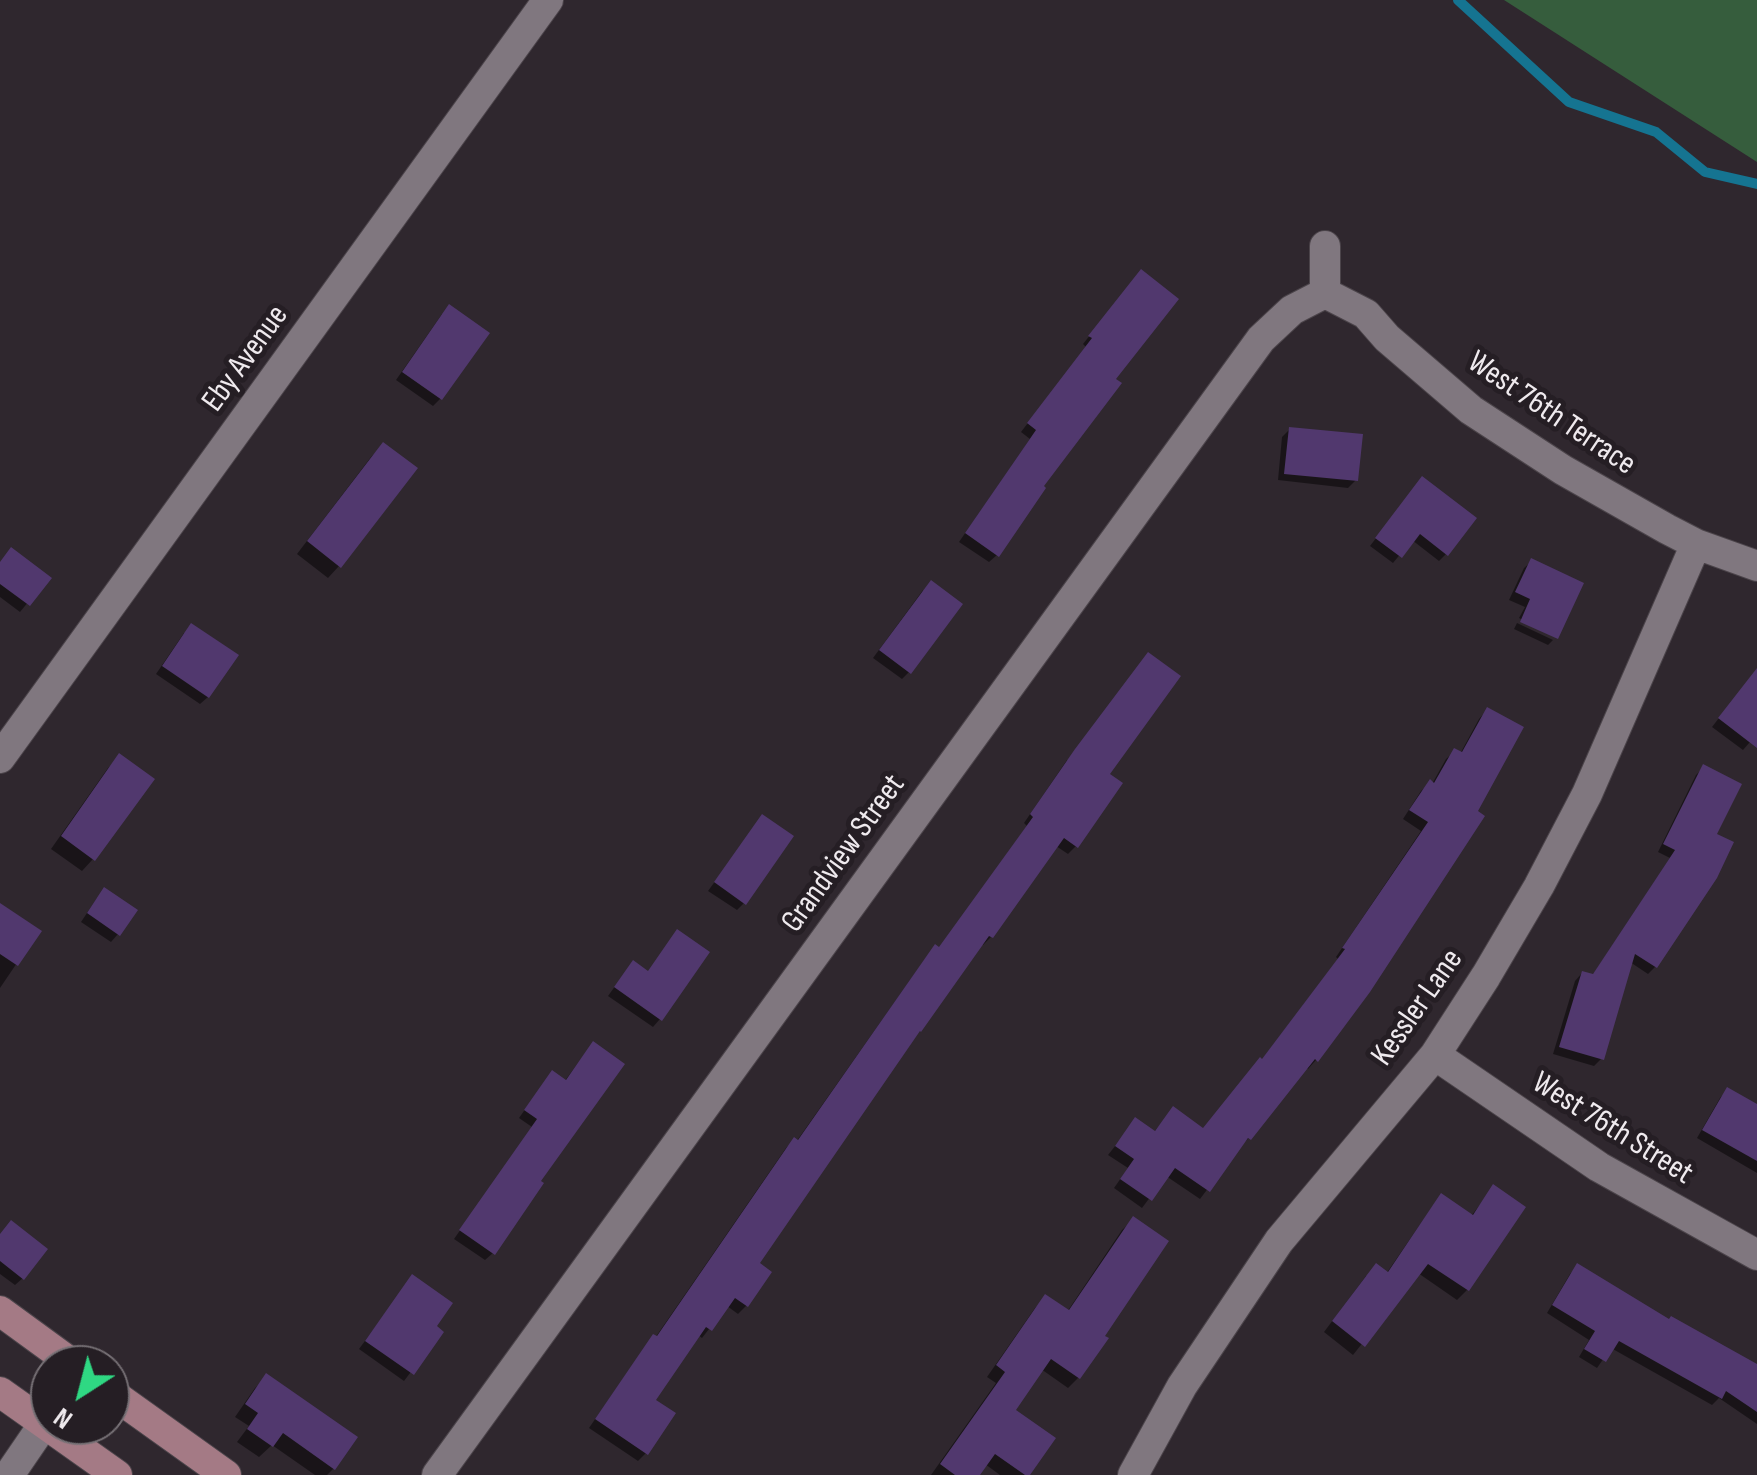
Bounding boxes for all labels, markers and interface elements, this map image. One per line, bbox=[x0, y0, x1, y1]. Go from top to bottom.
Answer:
street label: Eby Avenue bbox=[195, 298, 297, 420]
street label: West 76th Terrace bbox=[1460, 344, 1642, 484]
street label: Grandview Street bbox=[774, 768, 914, 940]
street label: Kessler Lane bbox=[1364, 942, 1472, 1074]
street label: West 76th Street bbox=[1525, 1064, 1699, 1194]
north arrow bbox=[30, 1345, 130, 1445]
text: N bbox=[48, 1400, 79, 1436]

